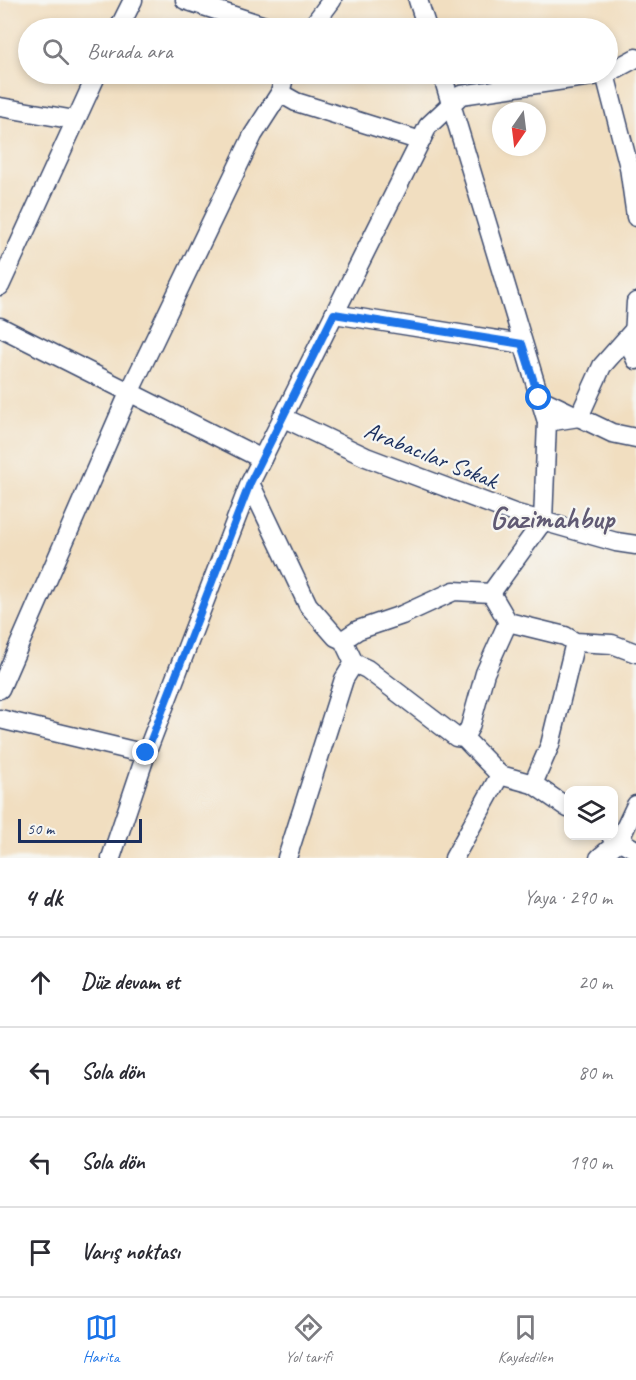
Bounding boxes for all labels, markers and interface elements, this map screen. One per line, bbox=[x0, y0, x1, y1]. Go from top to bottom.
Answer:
search box bbox=[18, 18, 618, 84]
icon: search bbox=[39, 35, 72, 68]
text: Burada ara bbox=[87, 37, 173, 65]
north arrow bbox=[492, 102, 546, 156]
route start bbox=[525, 384, 551, 410]
street label: Arabacılar Sokak bbox=[360, 415, 504, 496]
district label: Gazimahbup bbox=[490, 499, 617, 537]
route end bbox=[132, 739, 158, 765]
map controls bbox=[564, 786, 618, 840]
button: layers bbox=[564, 786, 618, 840]
scale bar bbox=[18, 816, 142, 844]
text: 50 m bbox=[27, 819, 54, 839]
text: 4 dk bbox=[24, 881, 62, 914]
text: Yaya · 290 m bbox=[524, 885, 612, 910]
icon: ahead bbox=[24, 966, 57, 999]
text: Düz devam et bbox=[81, 968, 179, 996]
text: 20 m bbox=[578, 970, 612, 995]
icon: left bbox=[24, 1056, 57, 1089]
text: Sola dön bbox=[81, 1058, 145, 1086]
text: 80 m bbox=[578, 1060, 612, 1085]
icon: left bbox=[24, 1146, 57, 1179]
text: Sola dön bbox=[81, 1148, 145, 1176]
text: 190 m bbox=[569, 1150, 612, 1175]
icon: arrive bbox=[24, 1236, 57, 1269]
text: Varış noktası bbox=[81, 1238, 180, 1266]
tab: Harita bbox=[83, 1311, 119, 1367]
tab: Yol tarifi bbox=[285, 1311, 332, 1367]
tab: Kaydedilen bbox=[498, 1311, 553, 1367]

